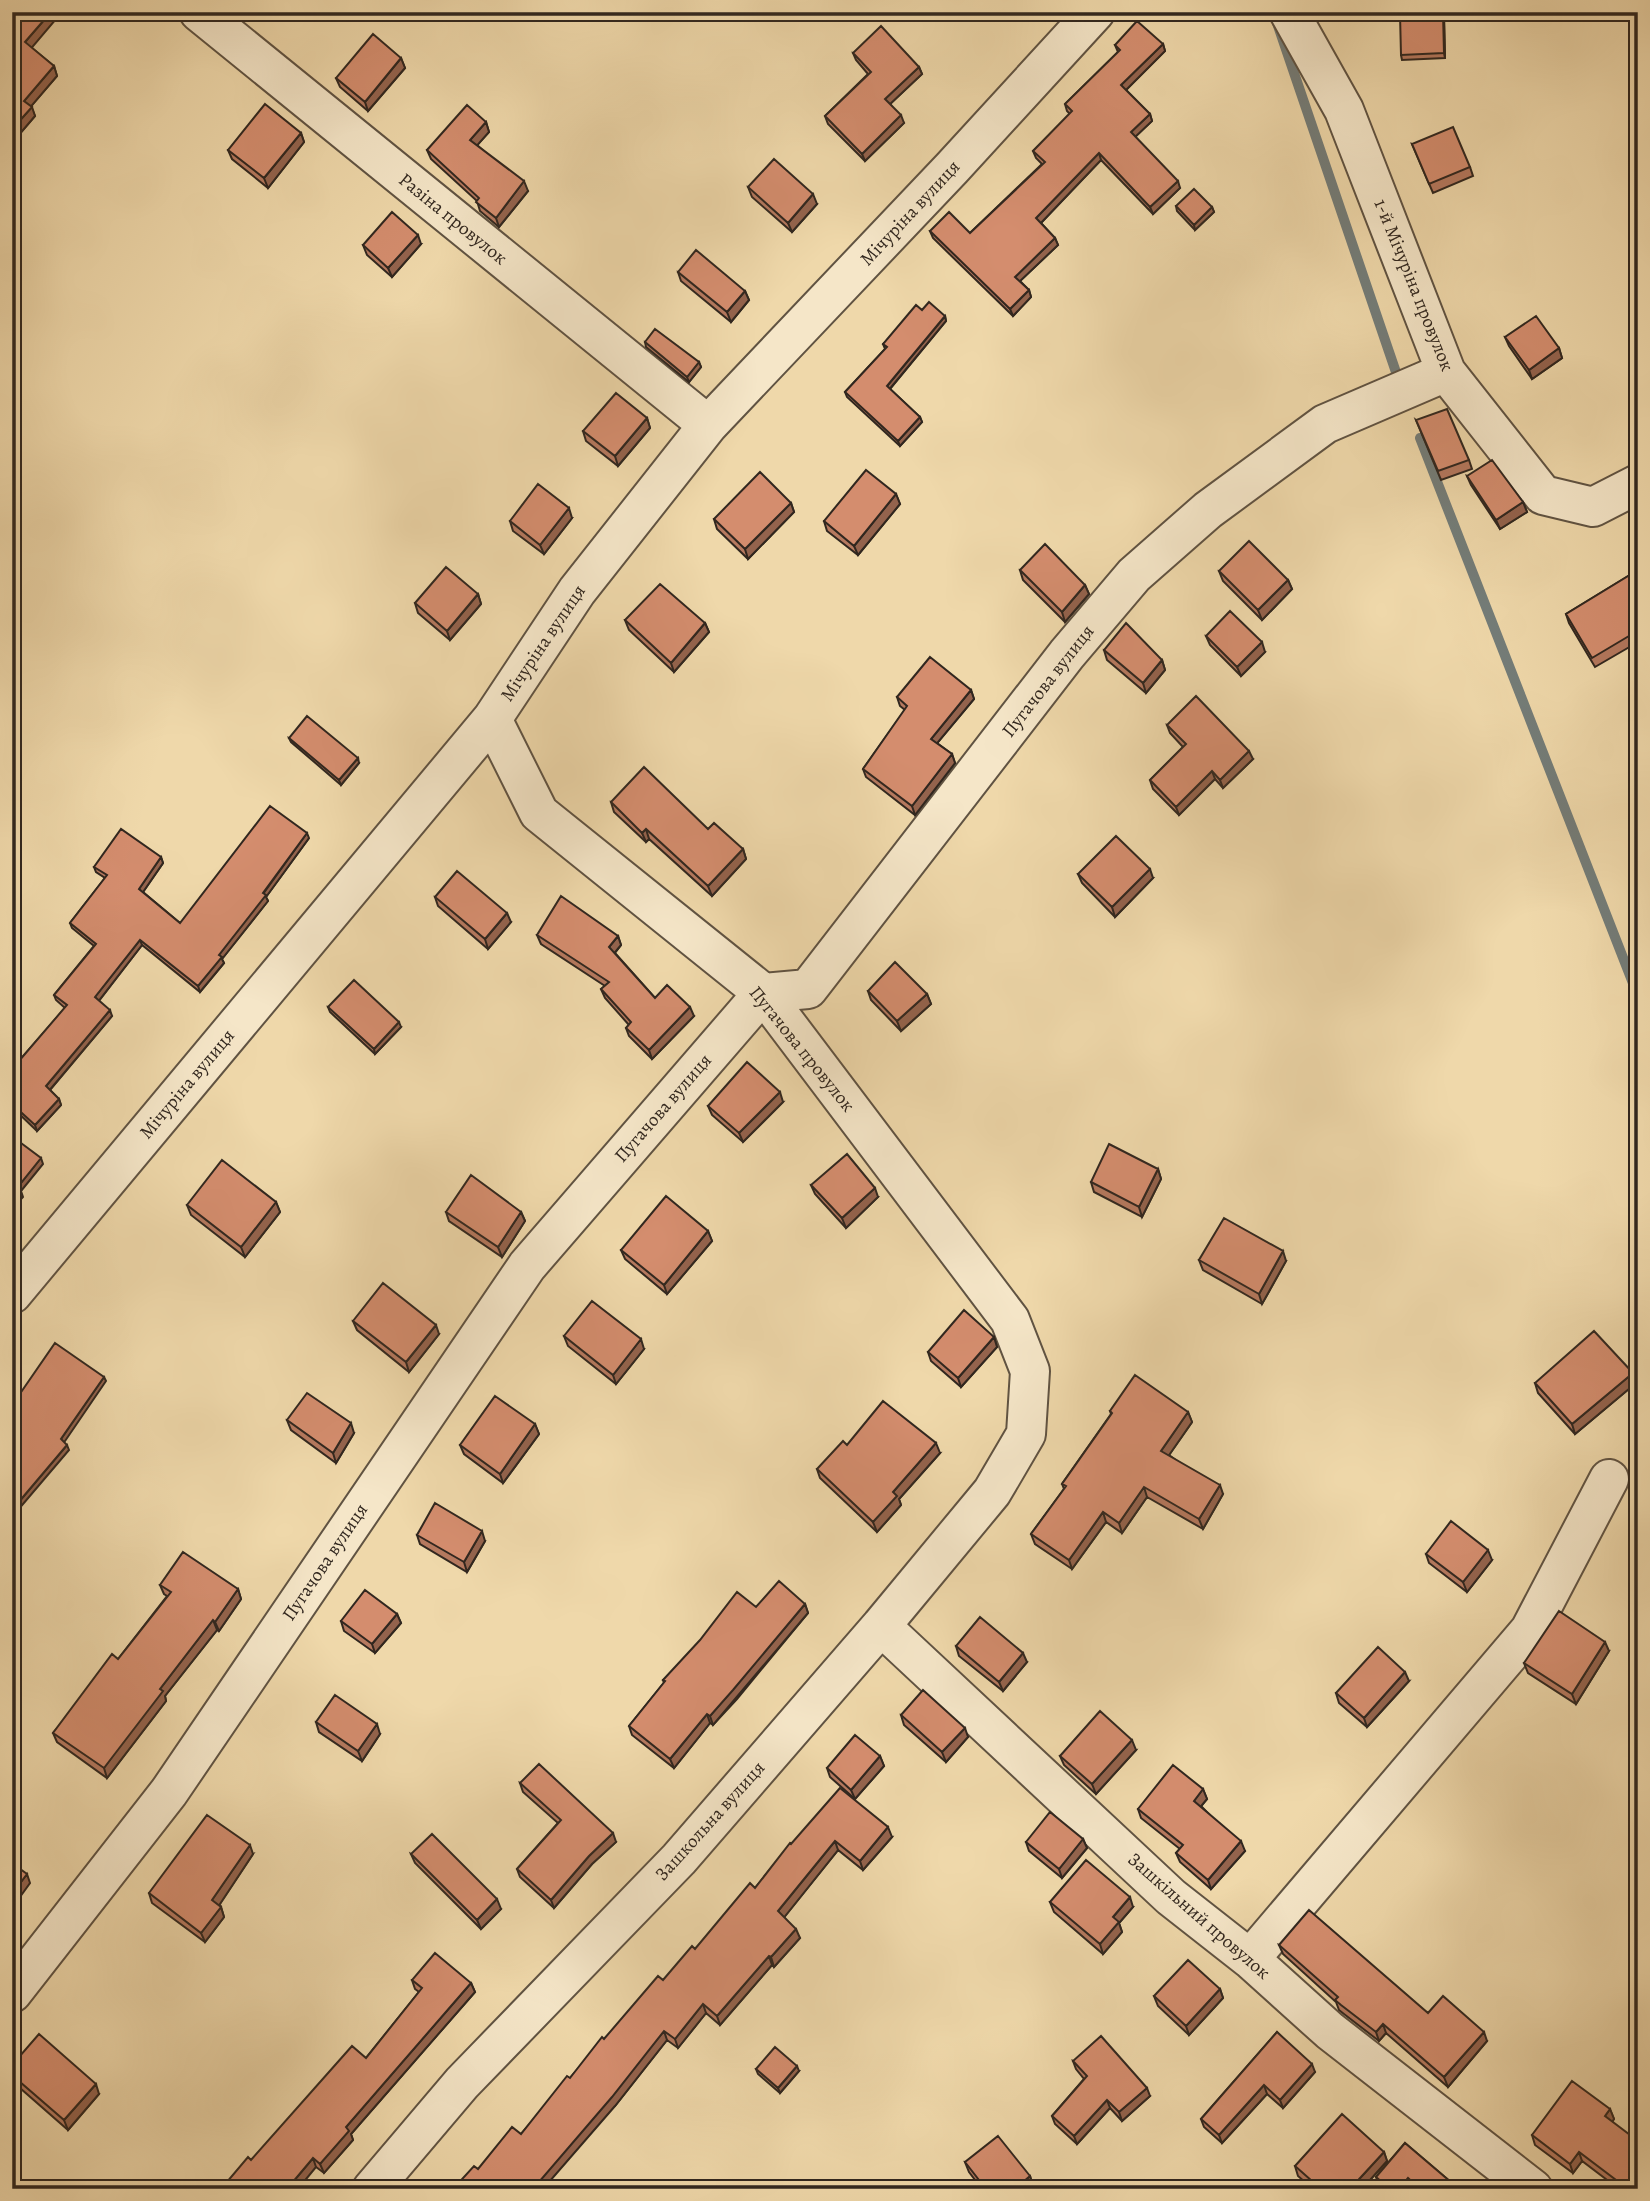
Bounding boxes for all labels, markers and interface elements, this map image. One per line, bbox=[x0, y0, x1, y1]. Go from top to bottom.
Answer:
street label: Мічуріна вулиця bbox=[854, 154, 966, 272]
street label: Разіна провулок bbox=[393, 167, 513, 271]
street label: 1-й Мічуріна провулок bbox=[1368, 195, 1460, 375]
street label: Мічуріна вулиця bbox=[494, 579, 592, 707]
street label: Пугачова вулиця bbox=[996, 619, 1100, 743]
street label: Пугачова провулок bbox=[743, 980, 861, 1118]
street label: Мічуріна вулиця bbox=[133, 1024, 241, 1144]
street label: Пугачова вулиця bbox=[608, 1048, 718, 1168]
street label: Пугачова вулиця bbox=[276, 1498, 374, 1626]
street label: Зашкольна вулиця bbox=[649, 1756, 771, 1886]
street label: Зашкільний провулок bbox=[1122, 1847, 1276, 1985]

